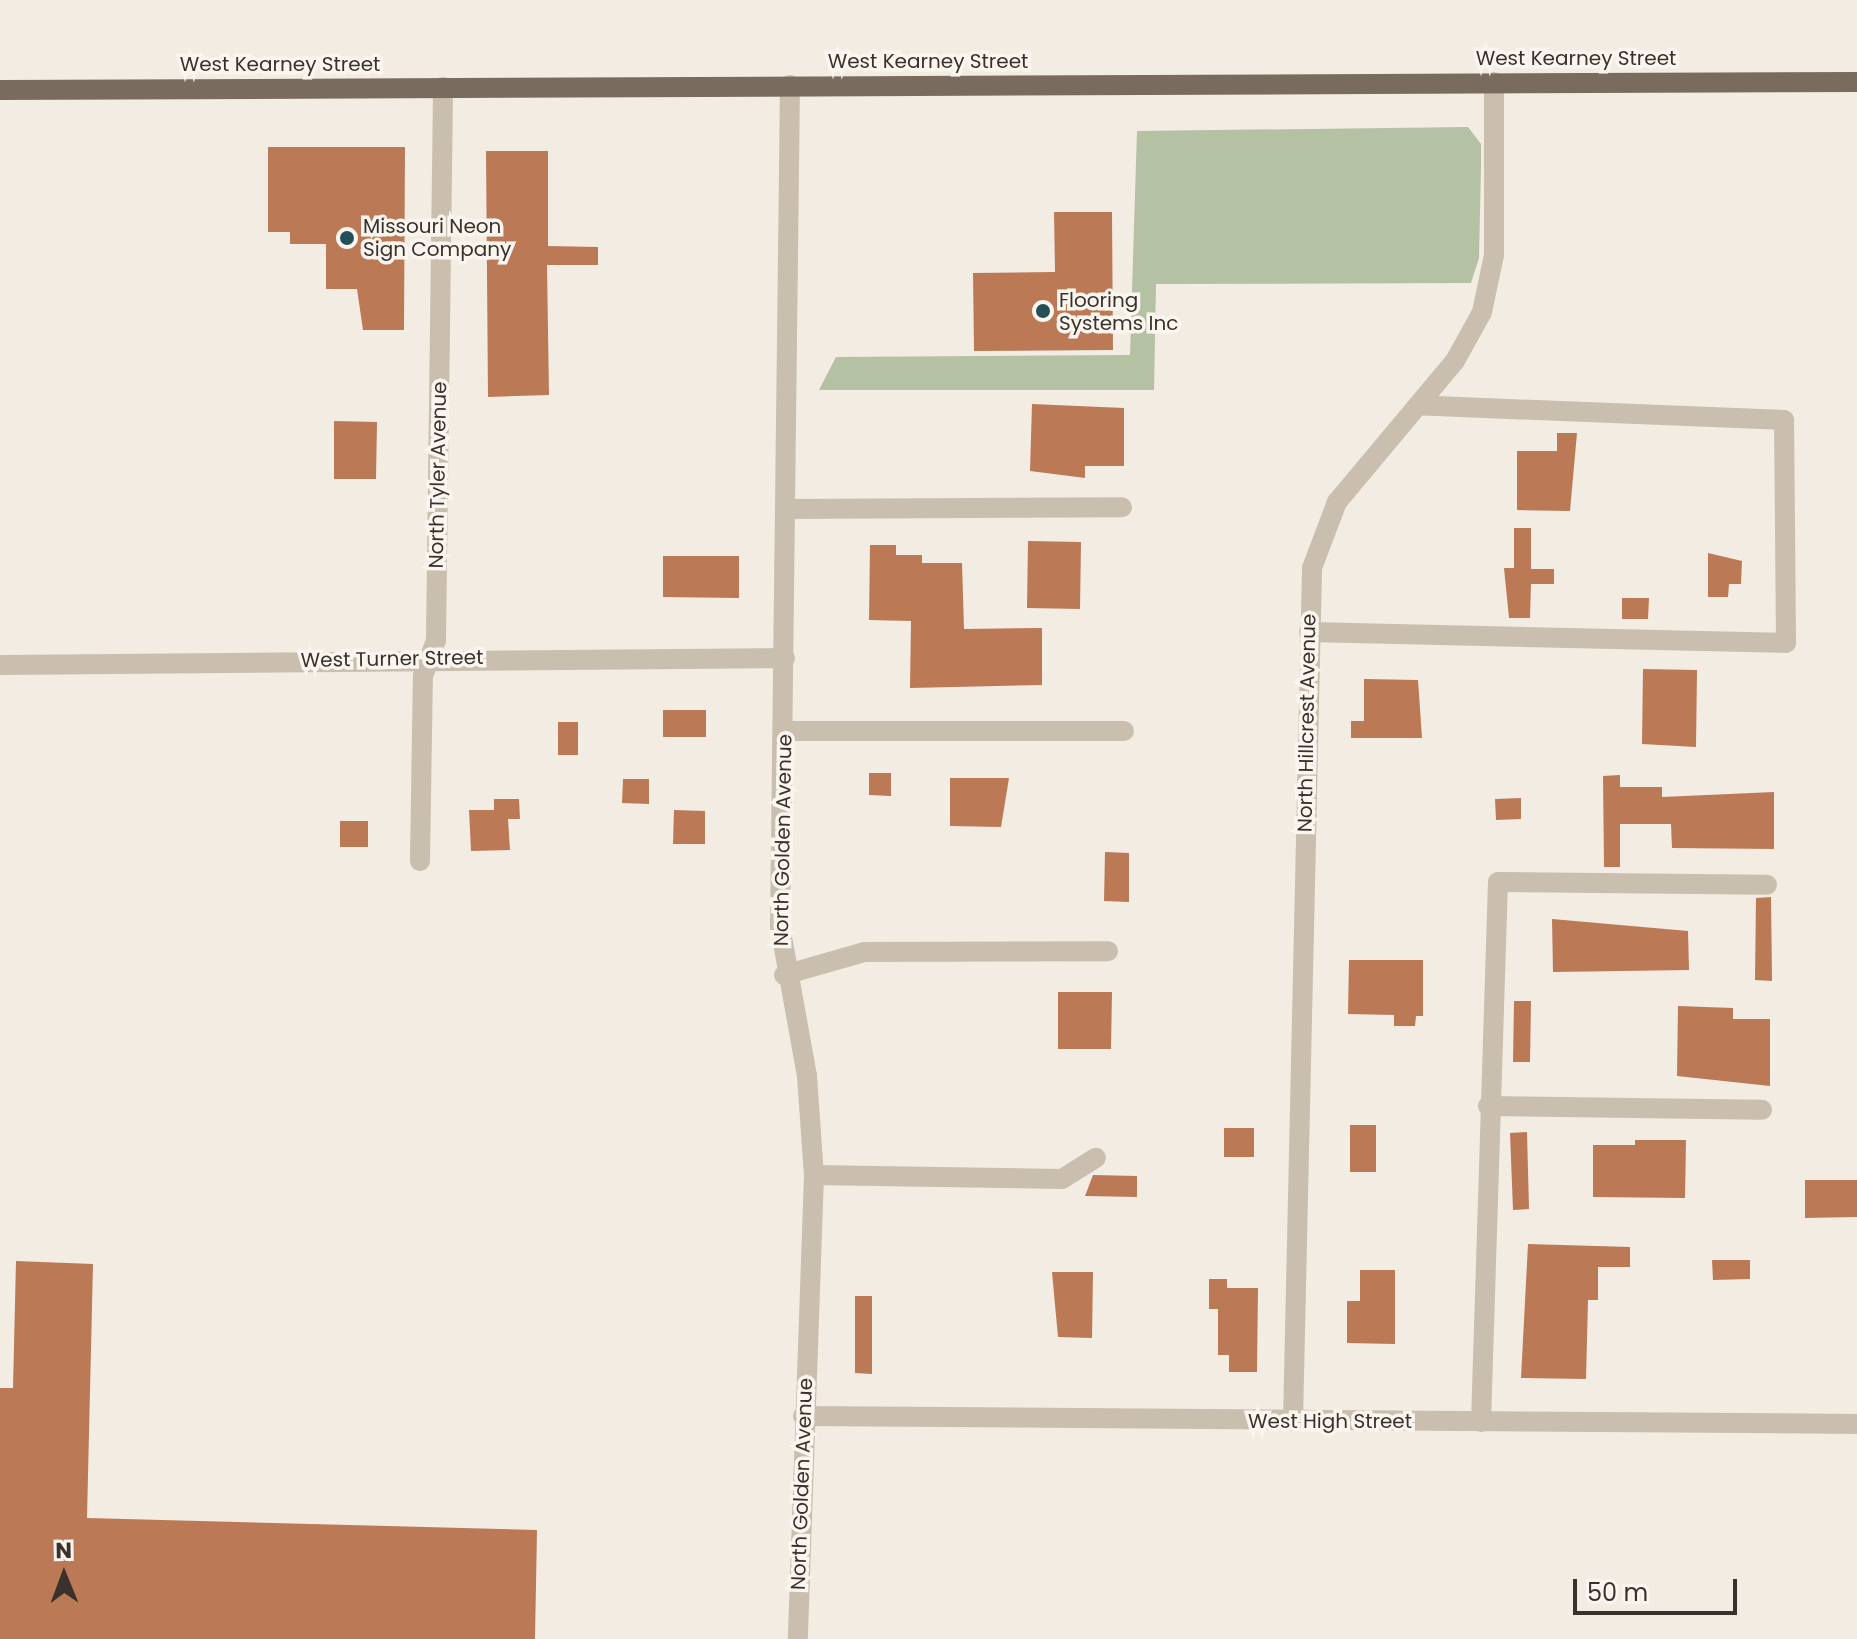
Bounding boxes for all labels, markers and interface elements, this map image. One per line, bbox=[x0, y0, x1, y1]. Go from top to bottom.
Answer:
street label: West Kearney Street bbox=[1476, 46, 1676, 70]
street label: West Kearney Street bbox=[828, 49, 1028, 73]
street label: West Kearney Street bbox=[180, 52, 380, 76]
place label: Missouri Neon Sign Company bbox=[363, 214, 511, 261]
marker: Missouri Neon Sign Company bbox=[338, 229, 356, 247]
place label: Flooring Systems Inc bbox=[1059, 288, 1178, 335]
marker: Flooring Systems Inc bbox=[1034, 302, 1052, 320]
street label: North Tyler Avenue bbox=[424, 381, 452, 569]
street label: North Hillcrest Avenue bbox=[1293, 614, 1321, 832]
street label: West Turner Street bbox=[300, 645, 484, 673]
street label: North Golden Avenue bbox=[769, 734, 797, 946]
street label: North Golden Avenue bbox=[786, 1378, 818, 1590]
street label: West High Street bbox=[1248, 1409, 1412, 1433]
north arrow bbox=[24, 1535, 104, 1615]
text: N bbox=[55, 1535, 72, 1566]
scale bar bbox=[1577, 1563, 1741, 1613]
text: 50 m bbox=[1587, 1576, 1648, 1609]

